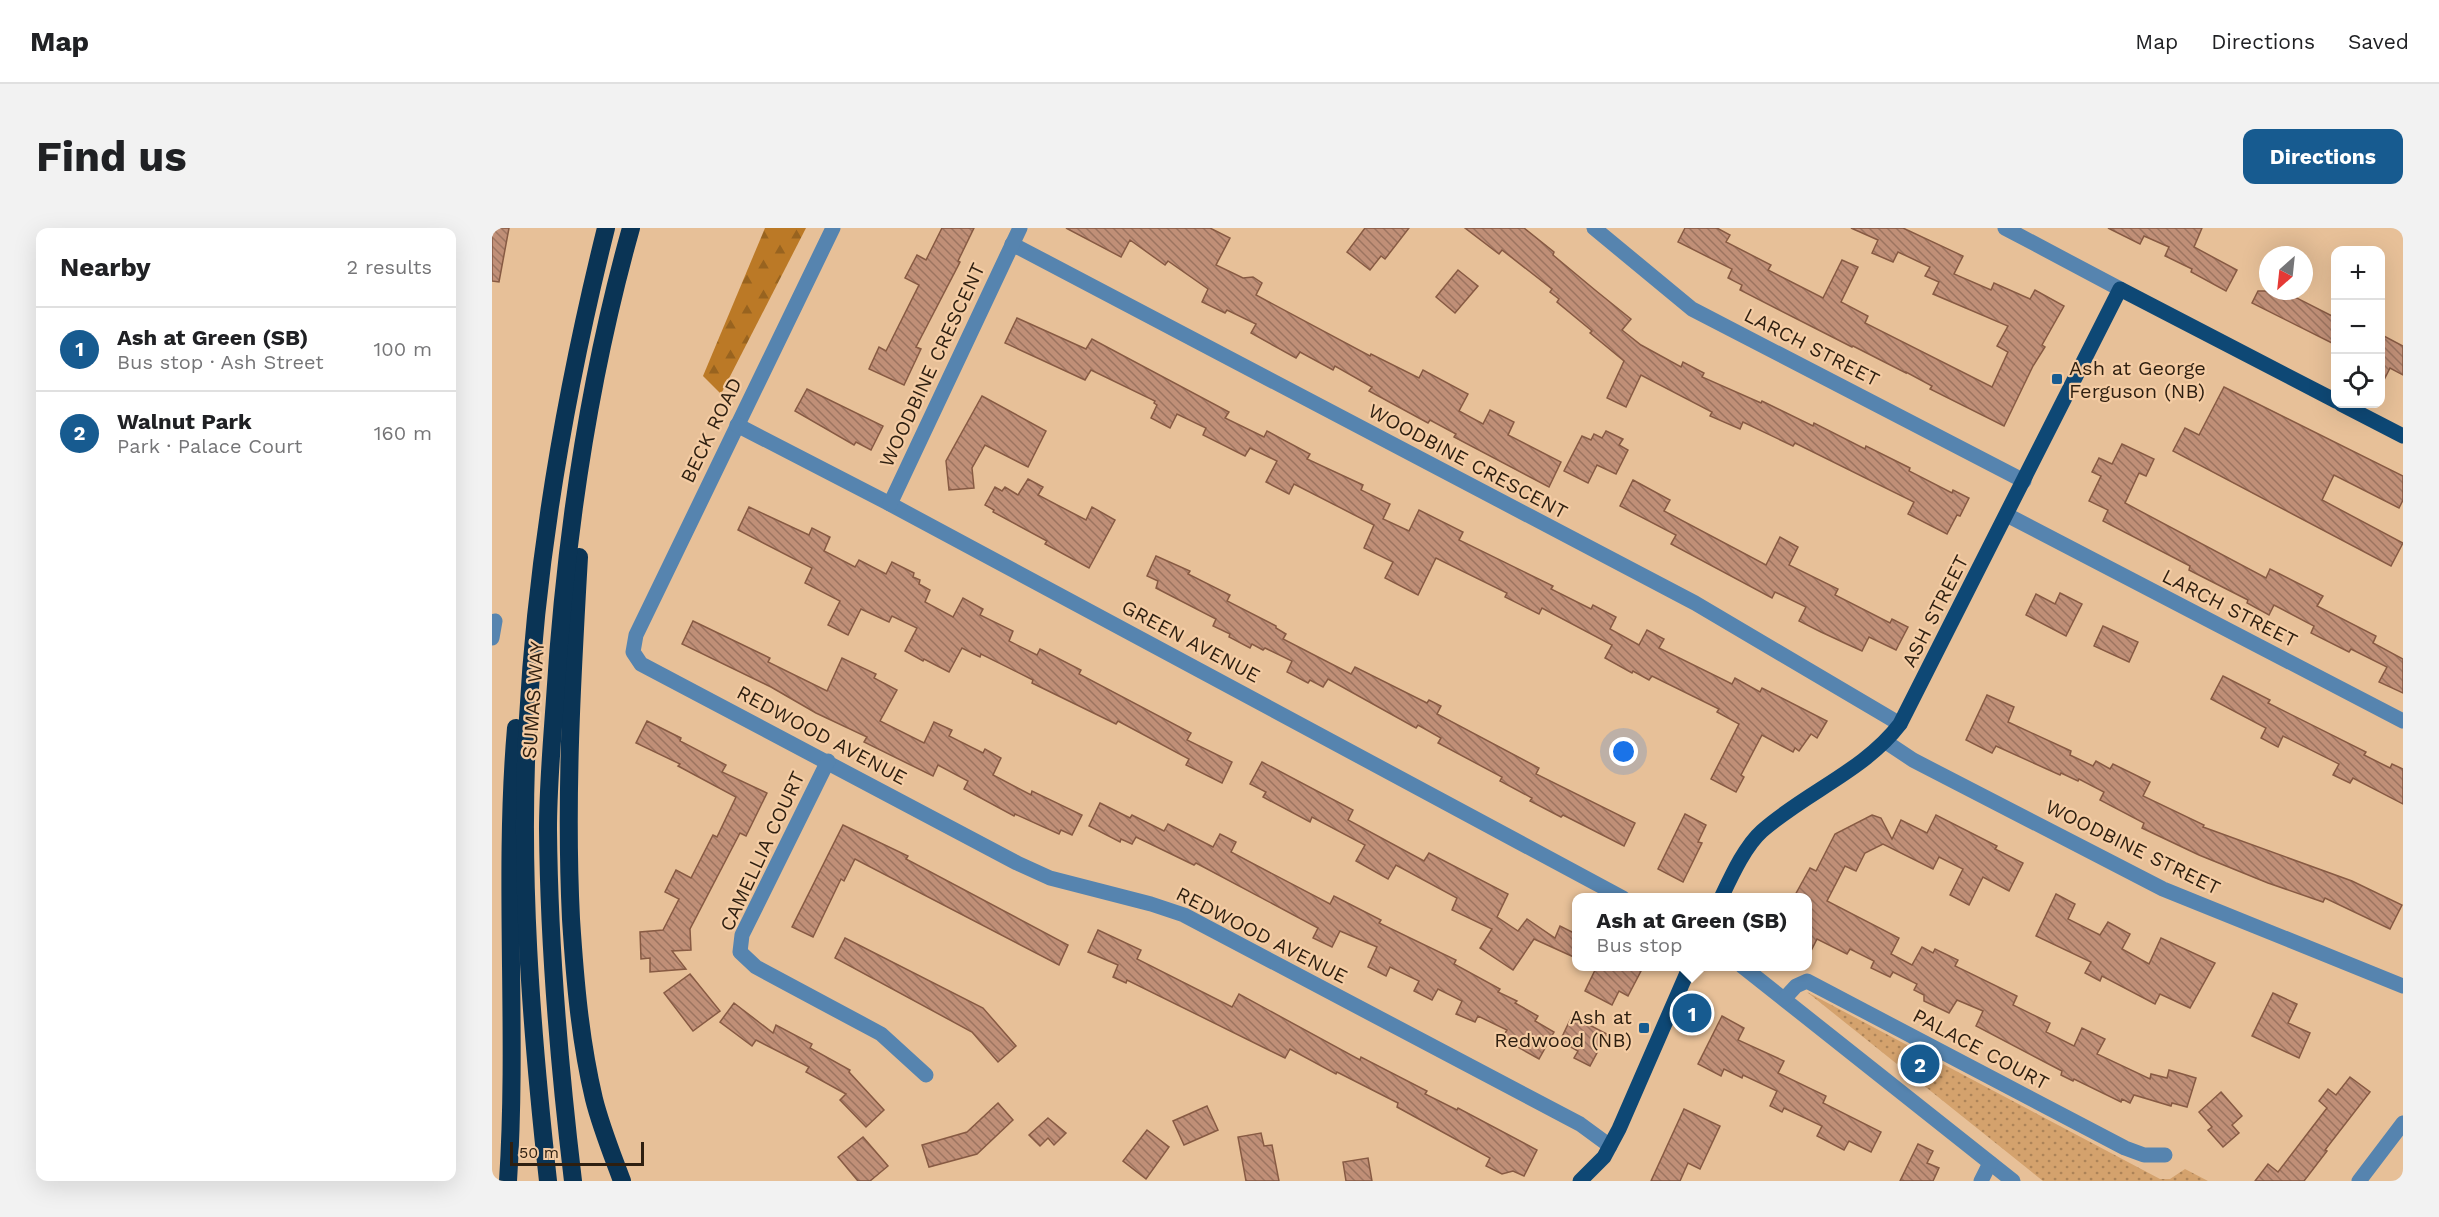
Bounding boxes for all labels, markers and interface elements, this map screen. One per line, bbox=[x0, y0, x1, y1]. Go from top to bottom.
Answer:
text: Map bbox=[30, 25, 89, 58]
text: Map bbox=[2135, 29, 2178, 54]
text: Directions bbox=[2211, 29, 2315, 54]
text: Saved bbox=[2348, 29, 2409, 54]
button: Directions bbox=[2243, 129, 2403, 184]
text: Find us bbox=[36, 132, 187, 181]
north arrow bbox=[2259, 246, 2313, 300]
map controls bbox=[2331, 246, 2385, 408]
button: + bbox=[2331, 246, 2385, 300]
text: Nearby bbox=[60, 252, 151, 282]
text: 2 results bbox=[347, 255, 432, 279]
street label: WOODBINE CRESCENT bbox=[874, 259, 990, 471]
button: − bbox=[2331, 300, 2385, 354]
street label: LARCH STREET bbox=[1740, 303, 1884, 391]
text: Ash at Green (SB) bbox=[117, 325, 308, 350]
text: 1 bbox=[75, 337, 84, 361]
text: 100 m bbox=[373, 337, 432, 361]
text: Bus stop · Ash Street bbox=[117, 350, 324, 374]
button: locate bbox=[2331, 354, 2385, 408]
place label: Ash at George Ferguson (NB) bbox=[2069, 356, 2206, 403]
marker: Ash at George Ferguson (NB) bbox=[2050, 372, 2064, 386]
street label: BECK ROAD bbox=[675, 373, 747, 487]
street label: WOODBINE CRESCENT bbox=[1364, 398, 1572, 524]
text: Walnut Park bbox=[117, 409, 252, 434]
text: 2 bbox=[74, 421, 85, 445]
text: 160 m bbox=[374, 421, 432, 445]
text: Park · Palace Court bbox=[117, 434, 302, 458]
street label: ASH STREET bbox=[1896, 551, 1974, 671]
street label: LARCH STREET bbox=[2158, 564, 2302, 652]
street label: GREEN AVENUE bbox=[1118, 594, 1264, 688]
street label: SUMAS WAY bbox=[517, 640, 549, 760]
street label: REDWOOD AVENUE bbox=[733, 680, 911, 790]
your location bbox=[1609, 737, 1638, 766]
street label: CAMELLIA COURT bbox=[714, 767, 810, 935]
street label: WOODBINE STREET bbox=[2042, 794, 2224, 900]
street label: REDWOOD AVENUE bbox=[1172, 881, 1352, 989]
popup bbox=[1572, 893, 1812, 971]
text: Ash at Green (SB) bbox=[1596, 908, 1788, 933]
text: Bus stop bbox=[1596, 933, 1683, 957]
pin: 1 bbox=[1672, 990, 1712, 1036]
street label: PALACE COURT bbox=[1909, 1003, 2053, 1095]
place label: Ash at Redwood (NB) bbox=[1494, 1005, 1633, 1052]
marker: Ash at Redwood (NB) bbox=[1637, 1021, 1651, 1035]
pin: 2 bbox=[1900, 1042, 1940, 1086]
scale bar bbox=[510, 1139, 644, 1166]
text: 50 m bbox=[519, 1143, 559, 1162]

